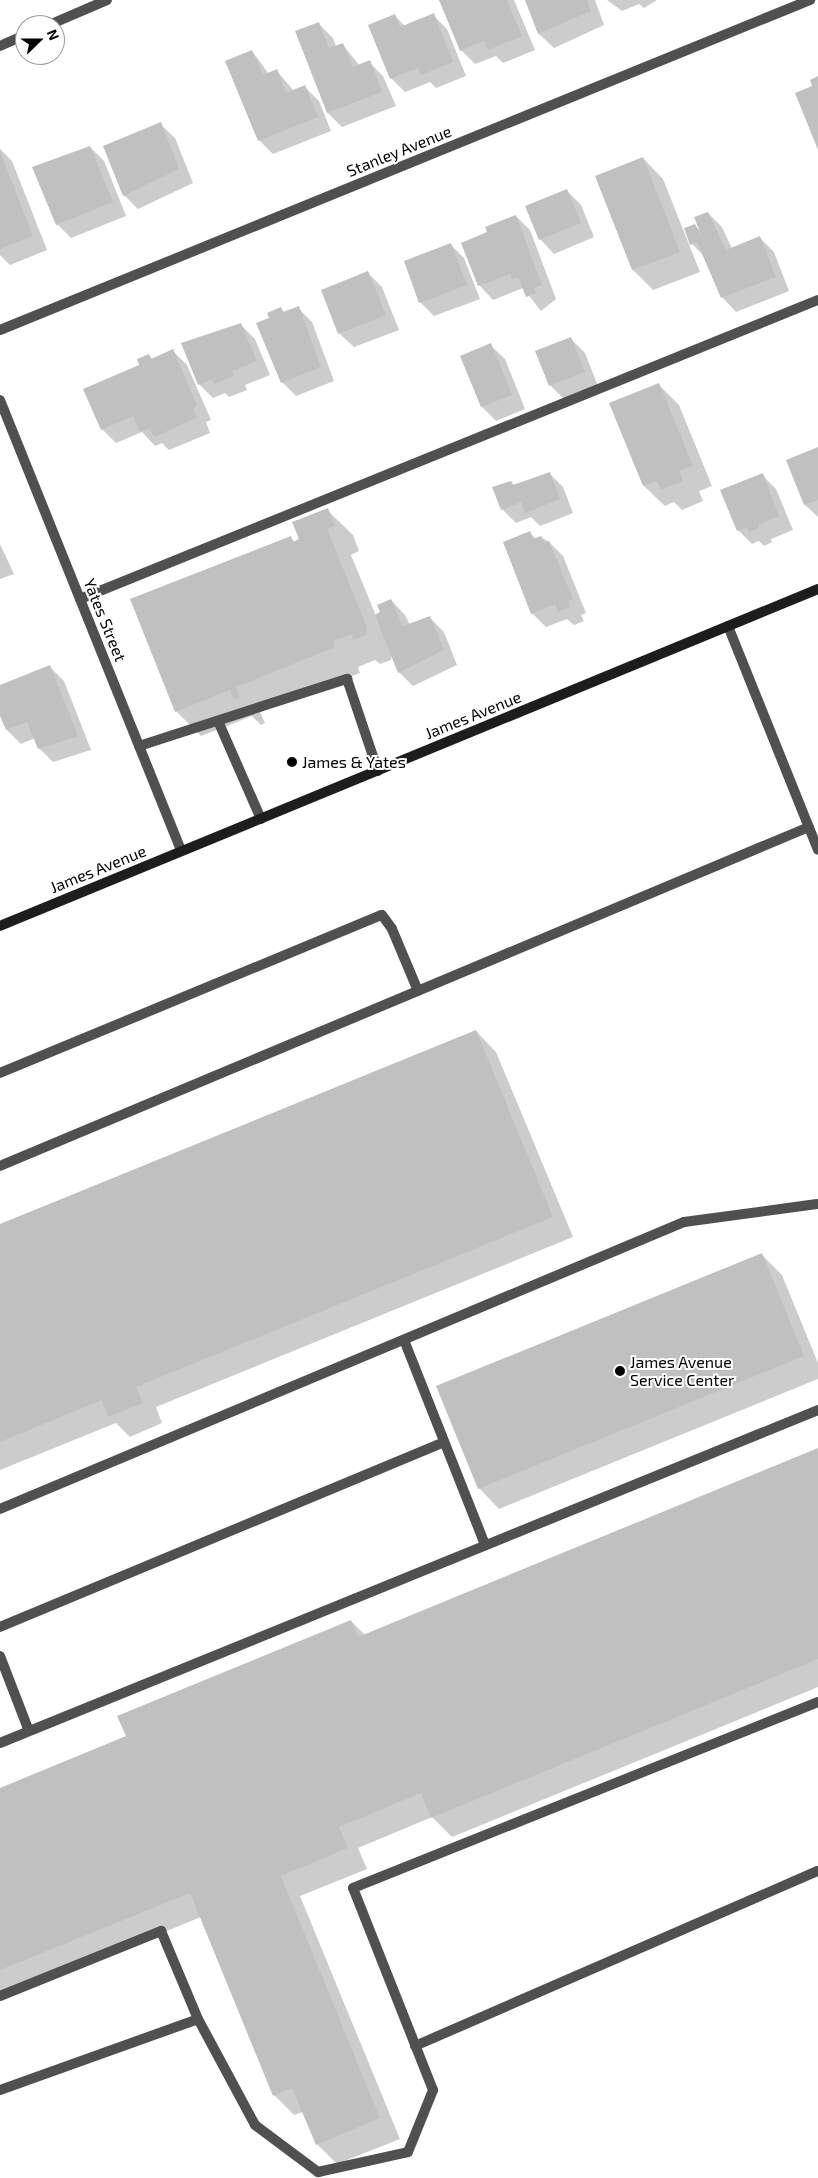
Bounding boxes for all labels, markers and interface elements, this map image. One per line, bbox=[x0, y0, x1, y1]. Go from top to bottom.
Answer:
north arrow bbox=[15, 15, 65, 65]
text: N bbox=[44, 27, 63, 42]
street label: Stanley Avenue bbox=[343, 121, 455, 181]
street label: Yates Street bbox=[80, 576, 130, 664]
street label: James Avenue bbox=[422, 687, 524, 743]
place label: James & Yates bbox=[302, 752, 406, 772]
marker: James & Yates bbox=[286, 756, 298, 768]
street label: James Avenue bbox=[47, 841, 149, 897]
place label: James Avenue Service Center bbox=[630, 1352, 734, 1390]
marker: James Avenue Service Center bbox=[614, 1365, 626, 1377]

